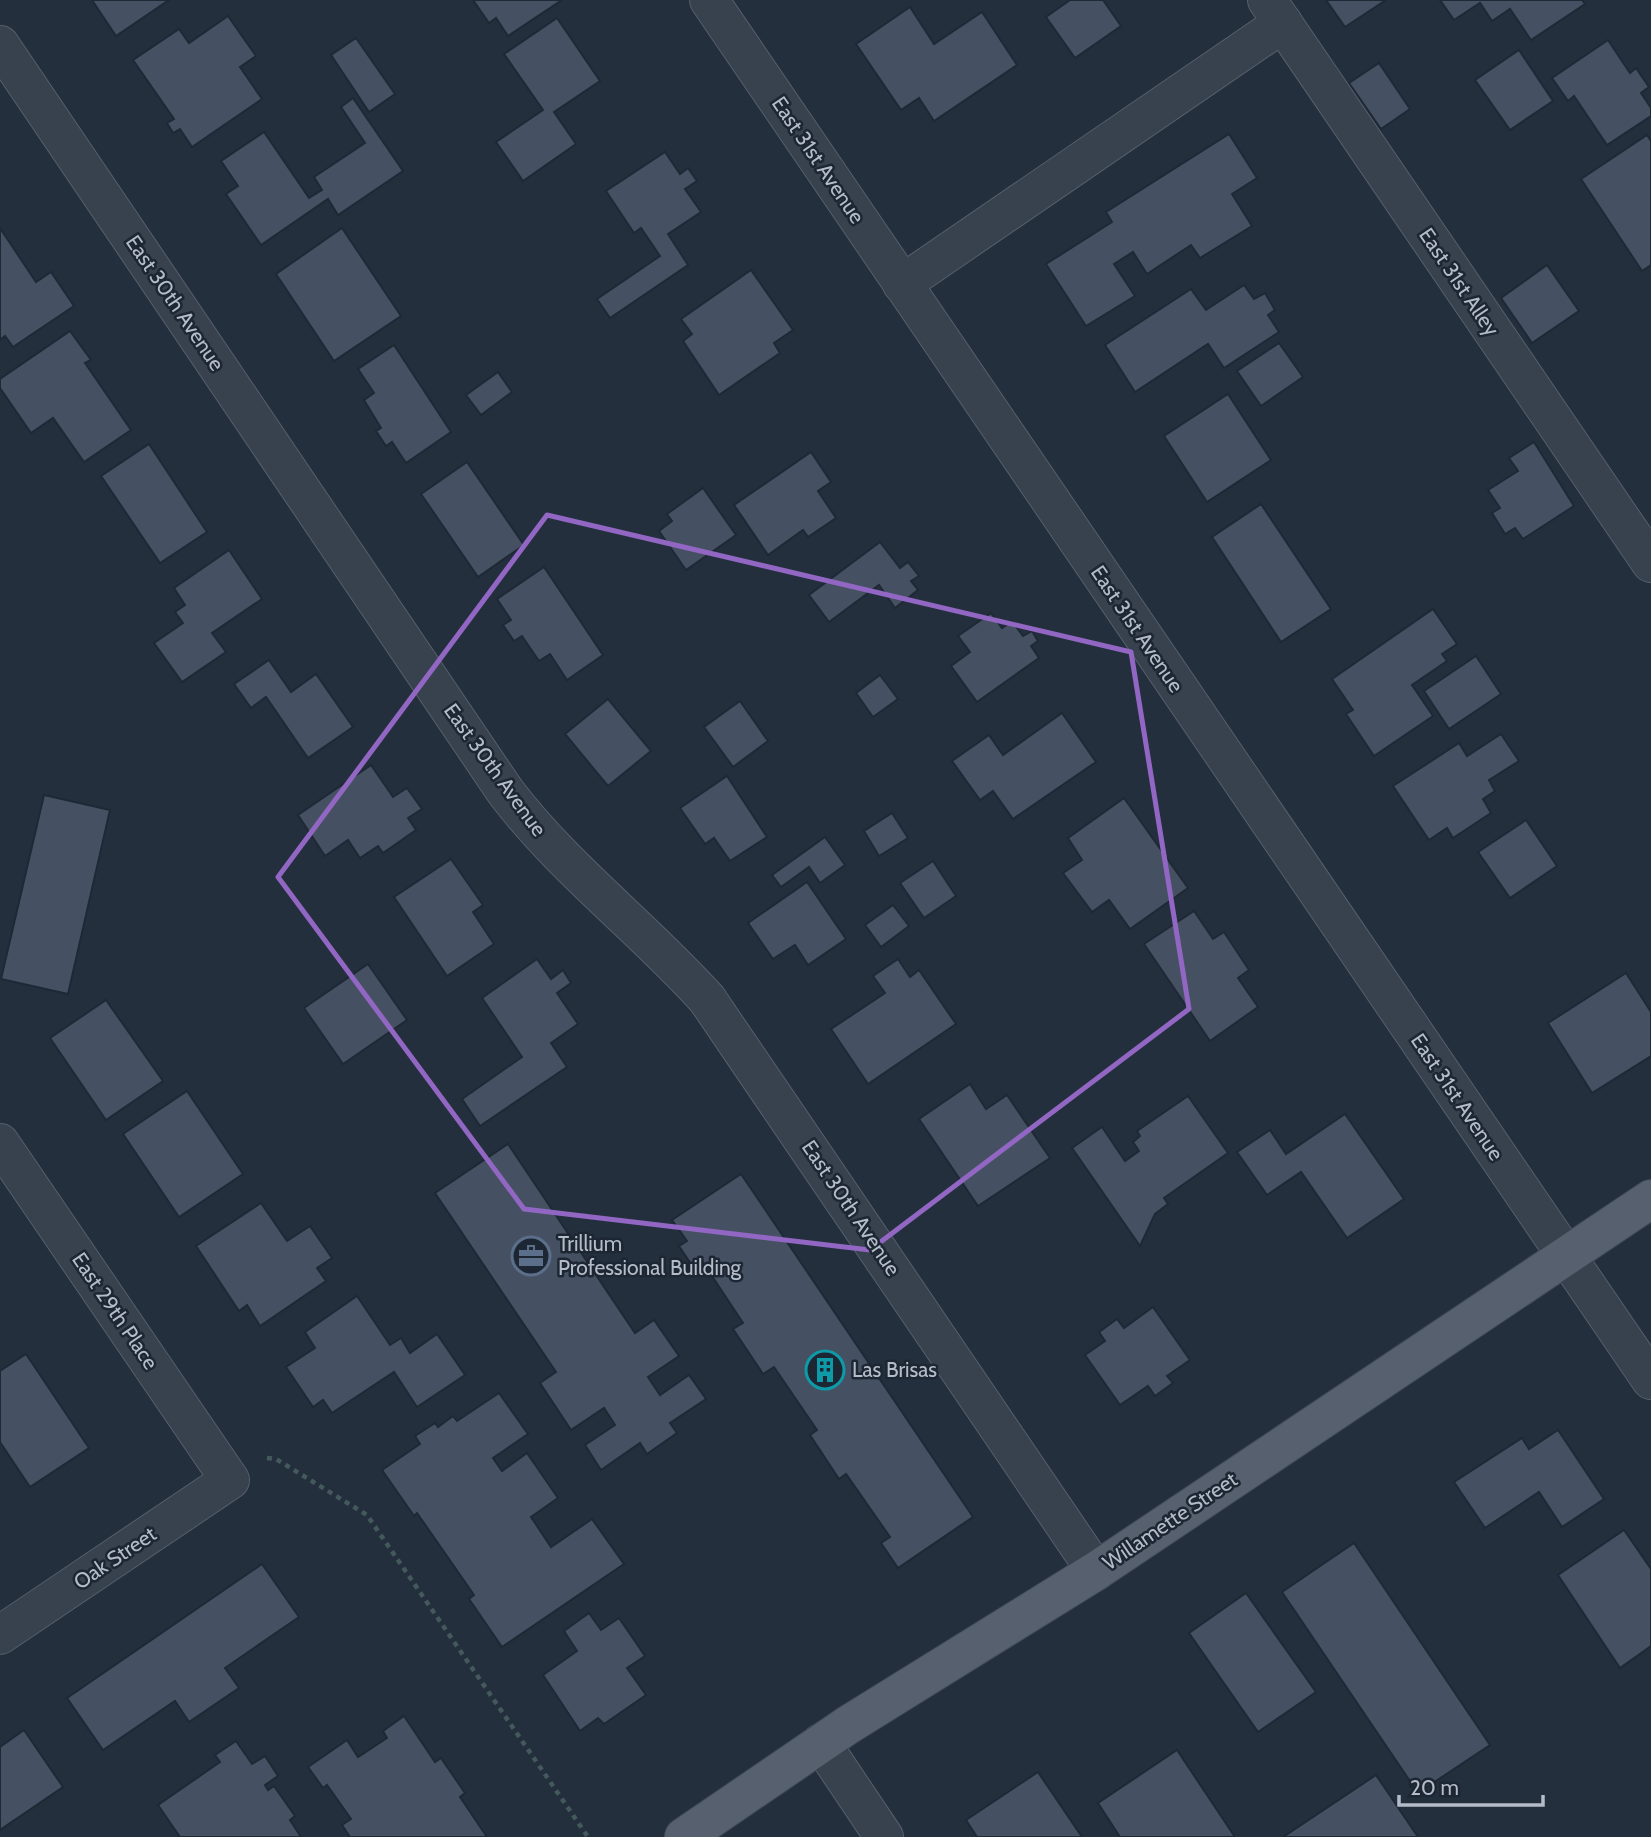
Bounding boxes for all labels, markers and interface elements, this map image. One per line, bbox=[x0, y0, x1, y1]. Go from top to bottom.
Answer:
street label: East 31st Avenue bbox=[767, 92, 870, 228]
street label: East 31st Alley bbox=[1414, 223, 1505, 341]
street label: East 30th Avenue bbox=[121, 230, 230, 375]
street label: East 31st Avenue bbox=[1086, 561, 1189, 697]
street label: East 30th Avenue bbox=[439, 698, 552, 841]
street label: East 31st Avenue bbox=[1406, 1029, 1509, 1165]
street label: East 30th Avenue bbox=[797, 1135, 906, 1280]
place label: Trillium Professional Building bbox=[558, 1231, 742, 1280]
office icon: Trillium Professional Building bbox=[510, 1235, 552, 1277]
street label: East 29th Place bbox=[67, 1248, 164, 1374]
building icon: Las Brisas bbox=[804, 1349, 846, 1391]
place label: Las Brisas bbox=[852, 1357, 937, 1382]
street label: Willamette Street bbox=[1098, 1466, 1242, 1575]
street label: Oak Street bbox=[69, 1521, 161, 1594]
scale bar bbox=[1399, 1764, 1542, 1808]
text: 20 m bbox=[1410, 1775, 1459, 1800]

